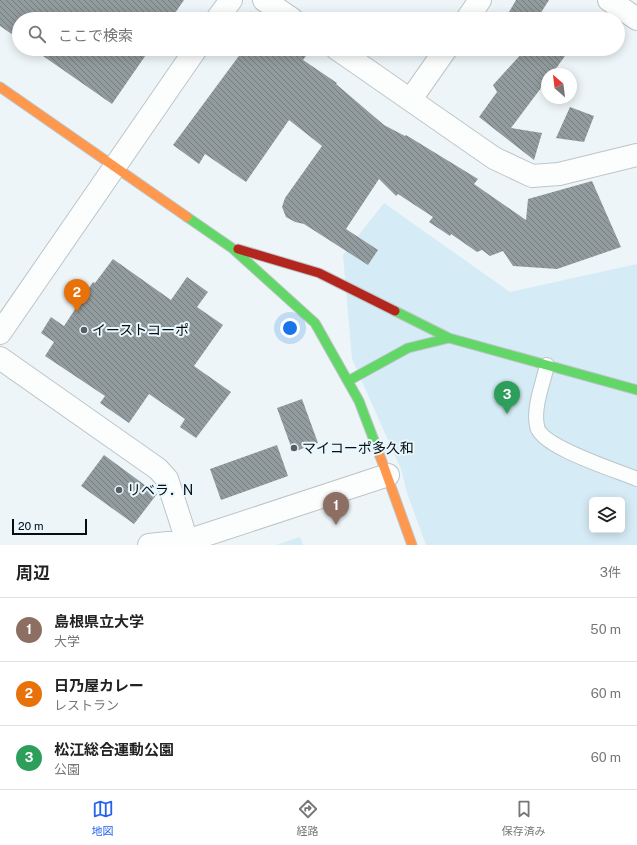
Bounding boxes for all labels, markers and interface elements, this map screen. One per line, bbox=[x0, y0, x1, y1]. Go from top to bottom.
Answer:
search box bbox=[12, 12, 625, 56]
icon: search bbox=[26, 23, 48, 45]
text: ここで検索 bbox=[58, 27, 133, 44]
north arrow bbox=[541, 68, 577, 104]
pin: 2 bbox=[64, 279, 90, 312]
your location bbox=[280, 318, 300, 338]
place label: イーストコーポ bbox=[92, 322, 189, 338]
marker: イーストコーポ bbox=[79, 325, 89, 335]
pin: 3 bbox=[494, 381, 520, 414]
place label: マイコーポ多久和 bbox=[302, 440, 414, 456]
marker: マイコーポ多久和 bbox=[289, 443, 299, 453]
place label: リベラ．N bbox=[127, 482, 193, 498]
marker: リベラ．N bbox=[114, 485, 124, 495]
pin: 1 bbox=[323, 492, 349, 525]
map controls bbox=[589, 497, 625, 533]
button: layers bbox=[589, 497, 625, 533]
scale bar bbox=[12, 517, 87, 536]
text: 20 m bbox=[18, 520, 43, 532]
text: 周辺 bbox=[16, 563, 50, 583]
text: 3件 bbox=[600, 565, 621, 580]
text: 島根県立大学 bbox=[54, 613, 144, 630]
text: 1 bbox=[26, 622, 32, 637]
text: 50 m bbox=[590, 622, 621, 637]
text: 大学 bbox=[54, 634, 80, 649]
text: 日乃屋カレー bbox=[54, 677, 144, 694]
text: 2 bbox=[25, 686, 33, 701]
text: 60 m bbox=[591, 686, 621, 701]
text: レストラン bbox=[54, 698, 119, 713]
text: 松江総合運動公園 bbox=[54, 741, 174, 758]
text: 3 bbox=[25, 750, 33, 765]
text: 60 m bbox=[591, 750, 621, 765]
text: 公園 bbox=[54, 762, 80, 777]
tab: 地図 bbox=[92, 798, 114, 838]
tab: 経路 bbox=[297, 798, 319, 838]
tab: 保存済み bbox=[502, 798, 546, 838]

